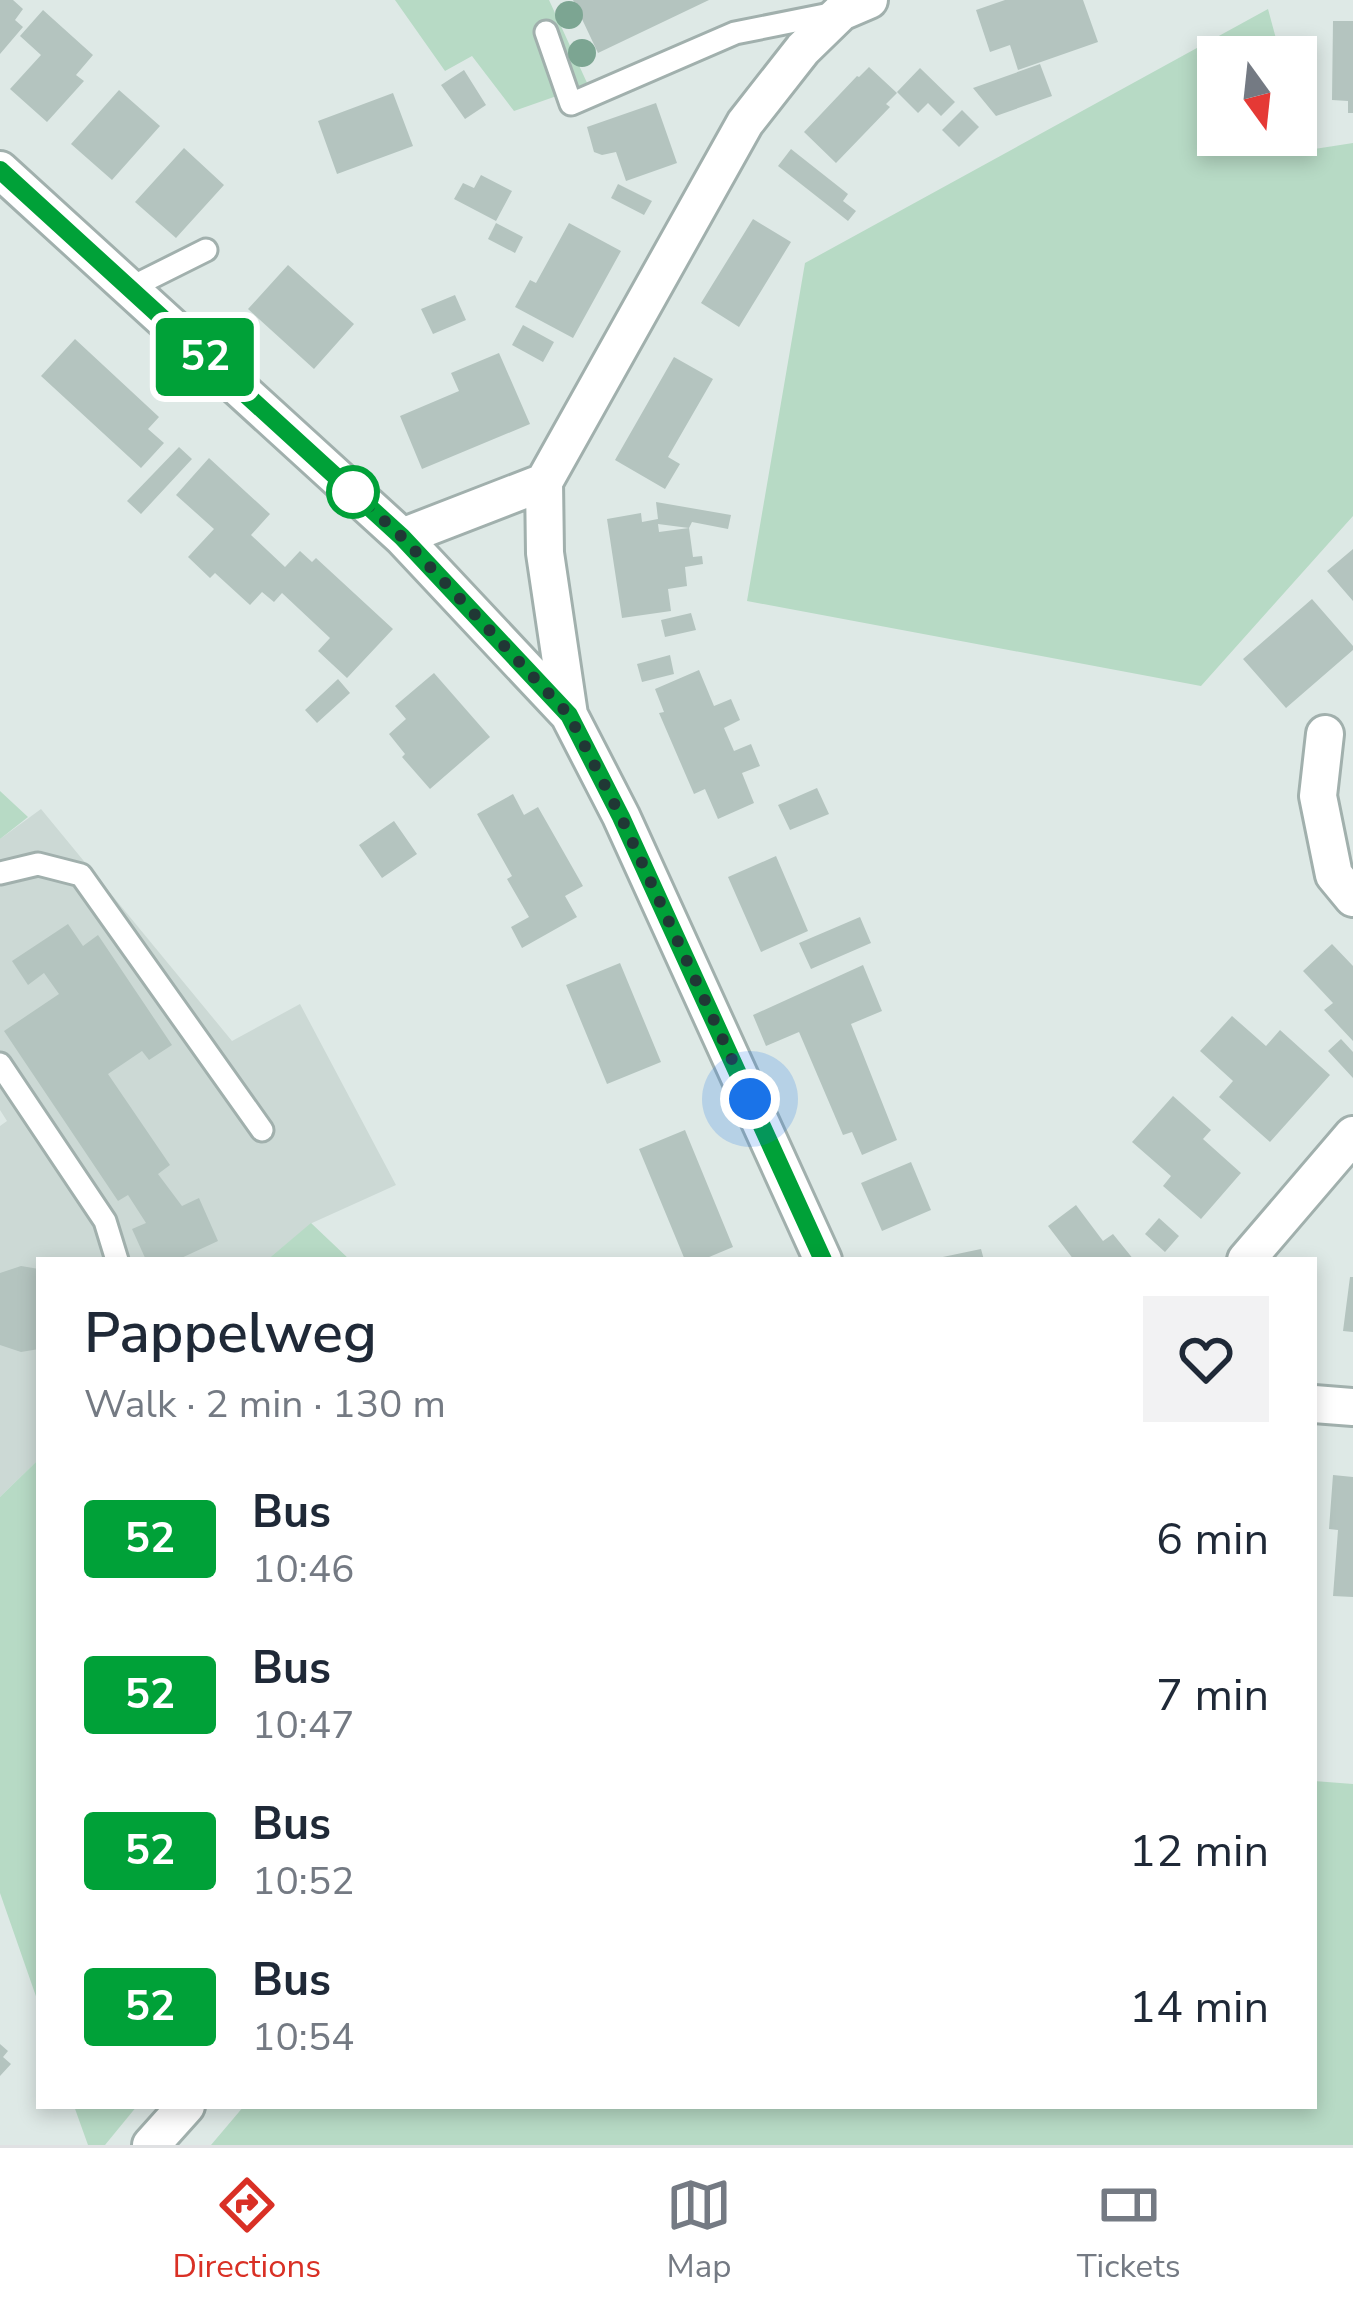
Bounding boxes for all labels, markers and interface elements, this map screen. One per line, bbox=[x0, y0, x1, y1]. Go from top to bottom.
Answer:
north arrow bbox=[1197, 36, 1317, 156]
map controls bbox=[1197, 36, 1317, 156]
line badge: 52 bbox=[151, 318, 259, 396]
text: 52 bbox=[180, 328, 230, 385]
unlabelled marker bbox=[328, 467, 378, 517]
your location bbox=[720, 1069, 780, 1129]
text: Pappelweg bbox=[84, 1294, 377, 1372]
button: heart bbox=[1143, 1296, 1269, 1422]
text: Walk · 2 min · 130 m bbox=[84, 1378, 446, 1431]
text: Bus bbox=[252, 1482, 331, 1543]
text: 6 min bbox=[1156, 1509, 1269, 1570]
text: 52 bbox=[125, 1510, 175, 1567]
text: 10:46 bbox=[252, 1543, 355, 1596]
text: Bus bbox=[252, 1638, 331, 1699]
text: 7 min bbox=[1156, 1665, 1269, 1726]
text: 52 bbox=[125, 1666, 175, 1723]
text: 10:47 bbox=[252, 1699, 355, 1752]
text: Bus bbox=[252, 1794, 331, 1855]
text: 12 min bbox=[1129, 1821, 1269, 1882]
text: 52 bbox=[125, 1822, 175, 1879]
text: 10:52 bbox=[252, 1855, 355, 1908]
text: Bus bbox=[252, 1950, 331, 2011]
text: 14 min bbox=[1129, 1977, 1269, 2038]
text: 52 bbox=[125, 1978, 175, 2035]
text: 10:54 bbox=[252, 2011, 355, 2064]
tab: Directions bbox=[172, 2172, 321, 2289]
tab: Map bbox=[666, 2172, 732, 2289]
tab: Tickets bbox=[1077, 2172, 1181, 2289]

